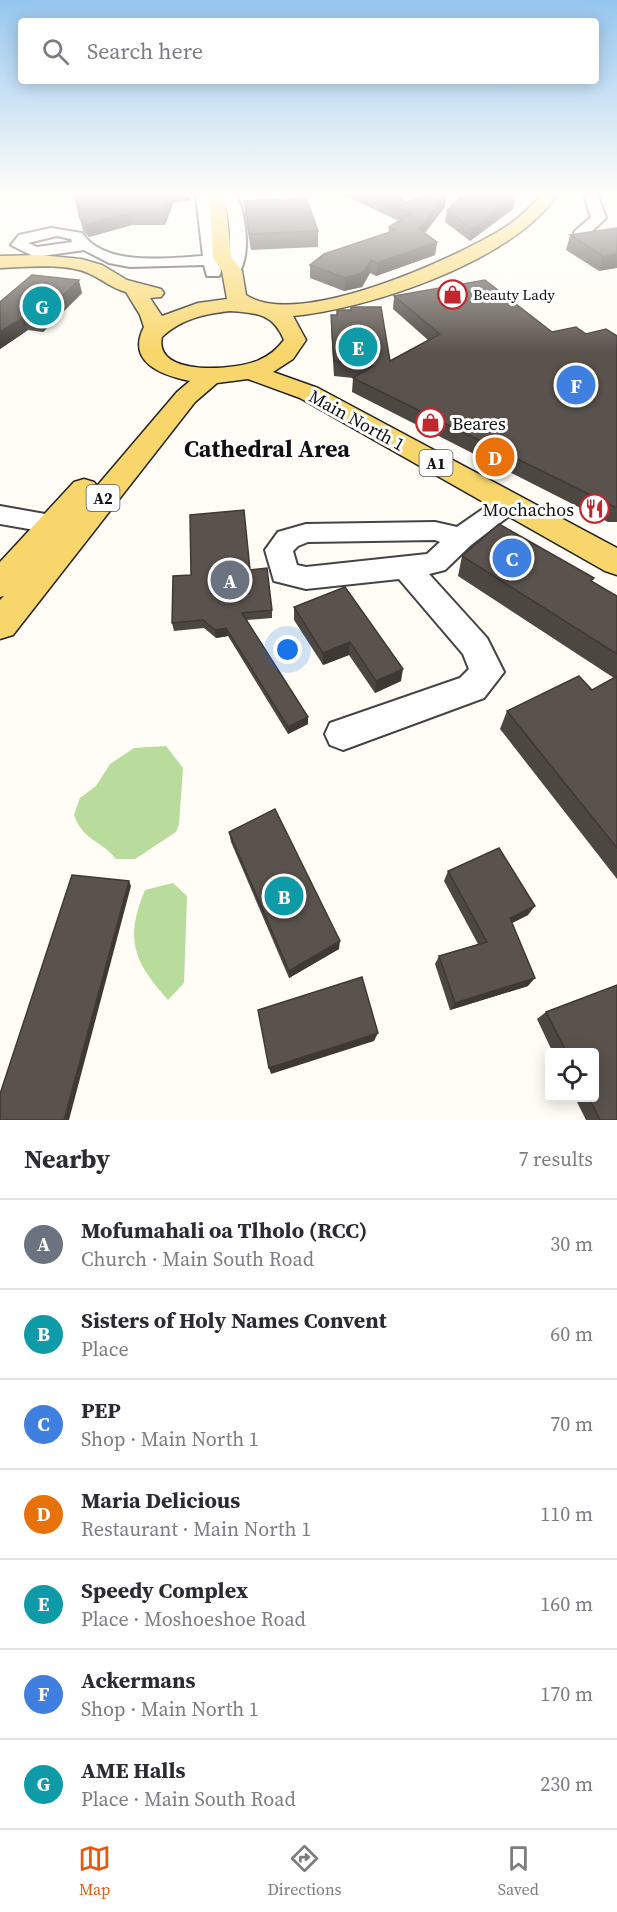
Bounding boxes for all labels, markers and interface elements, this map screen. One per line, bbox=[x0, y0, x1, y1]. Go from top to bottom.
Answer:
search box bbox=[18, 18, 599, 84]
icon: search bbox=[39, 35, 72, 68]
text: Search here bbox=[87, 36, 203, 66]
shop icon: Beauty Lady bbox=[436, 278, 468, 310]
pin: G bbox=[22, 284, 62, 328]
place label: Beauty Lady bbox=[473, 284, 555, 305]
pin: E bbox=[338, 324, 378, 370]
pin: F bbox=[556, 362, 596, 408]
street label: Main North 1 bbox=[304, 383, 410, 457]
shop icon: Beares bbox=[415, 407, 447, 439]
place label: Beares bbox=[452, 411, 506, 436]
district label: Cathedral Area bbox=[184, 432, 350, 465]
pin: D bbox=[476, 434, 514, 480]
road number: A1 bbox=[420, 450, 452, 476]
road number: A2 bbox=[86, 485, 120, 511]
restaurant icon: Mochachos bbox=[579, 493, 611, 525]
place label: Mochachos bbox=[483, 497, 574, 522]
pin: C bbox=[492, 536, 532, 580]
pin: A bbox=[210, 558, 250, 602]
your location bbox=[273, 635, 302, 664]
pin: B bbox=[264, 874, 304, 918]
map controls bbox=[545, 1048, 599, 1102]
button: locate bbox=[545, 1048, 599, 1102]
text: Nearby bbox=[24, 1141, 110, 1177]
text: 7 results bbox=[518, 1145, 593, 1173]
text: Mofumahali oa Tlholo (RCC) bbox=[81, 1215, 367, 1245]
text: A bbox=[37, 1230, 50, 1258]
text: 30 m bbox=[550, 1230, 593, 1258]
text: Church · Main South Road bbox=[81, 1245, 314, 1273]
text: Sisters of Holy Names Convent bbox=[81, 1305, 387, 1335]
text: B bbox=[37, 1320, 50, 1348]
text: 60 m bbox=[550, 1320, 593, 1348]
text: Place bbox=[81, 1335, 129, 1363]
text: PEP bbox=[81, 1395, 121, 1425]
text: C bbox=[37, 1410, 50, 1438]
text: 70 m bbox=[550, 1410, 593, 1438]
text: Shop · Main North 1 bbox=[81, 1425, 259, 1453]
text: Maria Delicious bbox=[81, 1485, 240, 1515]
text: D bbox=[36, 1500, 51, 1528]
text: 110 m bbox=[540, 1500, 593, 1528]
text: Restaurant · Main North 1 bbox=[81, 1515, 311, 1543]
text: Speedy Complex bbox=[81, 1575, 248, 1605]
text: E bbox=[38, 1590, 49, 1618]
text: 160 m bbox=[540, 1590, 593, 1618]
text: Place · Moshoeshoe Road bbox=[81, 1605, 306, 1633]
text: Ackermans bbox=[81, 1665, 196, 1695]
text: F bbox=[38, 1680, 49, 1708]
text: 170 m bbox=[540, 1680, 593, 1708]
text: Shop · Main North 1 bbox=[81, 1695, 259, 1723]
text: AME Halls bbox=[81, 1755, 186, 1785]
text: G bbox=[37, 1770, 50, 1798]
text: 230 m bbox=[540, 1770, 593, 1798]
text: Place · Main South Road bbox=[81, 1785, 296, 1813]
tab: Map bbox=[78, 1842, 111, 1900]
tab: Directions bbox=[267, 1842, 342, 1900]
tab: Saved bbox=[498, 1842, 539, 1900]

